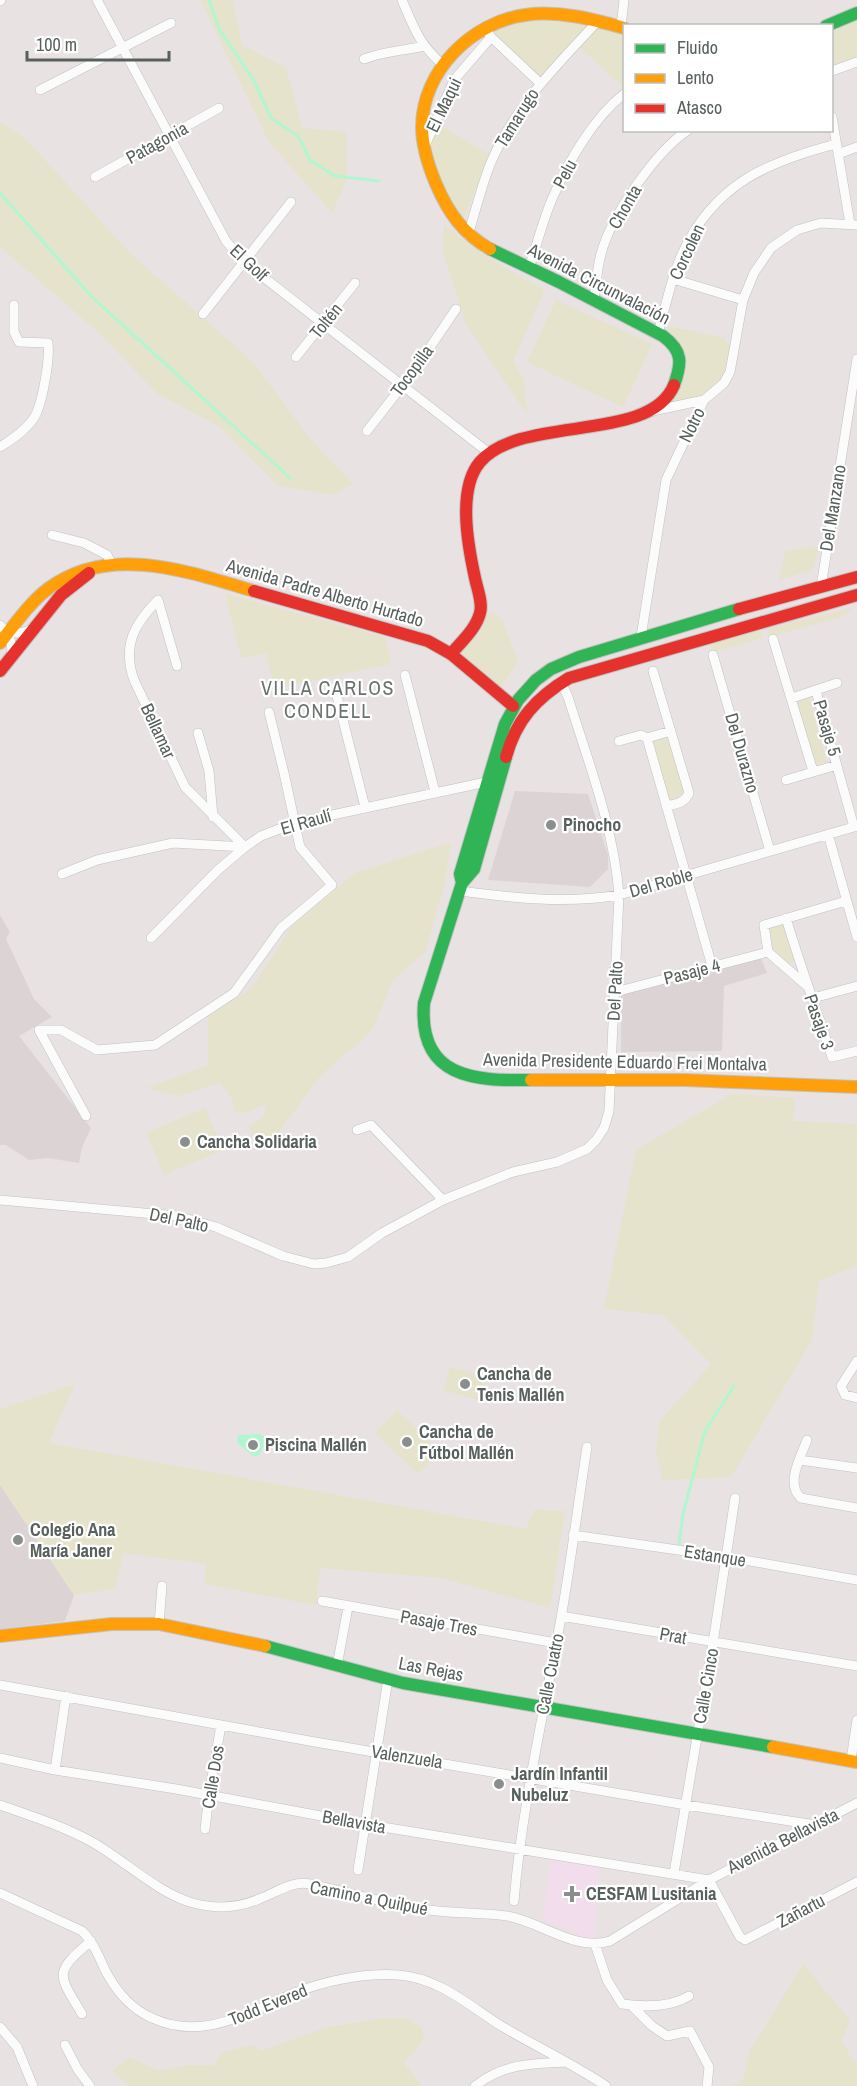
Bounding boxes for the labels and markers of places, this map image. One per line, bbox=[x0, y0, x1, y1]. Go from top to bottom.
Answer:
place label: Pinocho bbox=[563, 812, 621, 837]
marker: Pinocho bbox=[544, 818, 558, 832]
place label: Cancha Solidaria bbox=[197, 1129, 318, 1154]
marker: Cancha Solidaria bbox=[178, 1135, 192, 1149]
place label: Cancha de Tenis Mallén bbox=[477, 1361, 565, 1407]
marker: Cancha de Tenis Mallén bbox=[458, 1377, 472, 1391]
place label: Cancha de Fútbol Mallén bbox=[419, 1419, 514, 1465]
place label: Piscina Mallén bbox=[265, 1432, 367, 1457]
marker: Cancha de Fútbol Mallén bbox=[400, 1435, 414, 1449]
marker: Piscina Mallén bbox=[246, 1438, 260, 1452]
place label: Colegio Ana María Janer bbox=[30, 1517, 116, 1563]
marker: Colegio Ana María Janer bbox=[11, 1533, 25, 1547]
place label: Jardín Infantil Nubeluz bbox=[511, 1761, 608, 1807]
marker: Jardín Infantil Nubeluz bbox=[492, 1777, 506, 1791]
place label: CESFAM Lusitania bbox=[586, 1881, 717, 1906]
marker: CESFAM Lusitania bbox=[563, 1885, 581, 1903]

